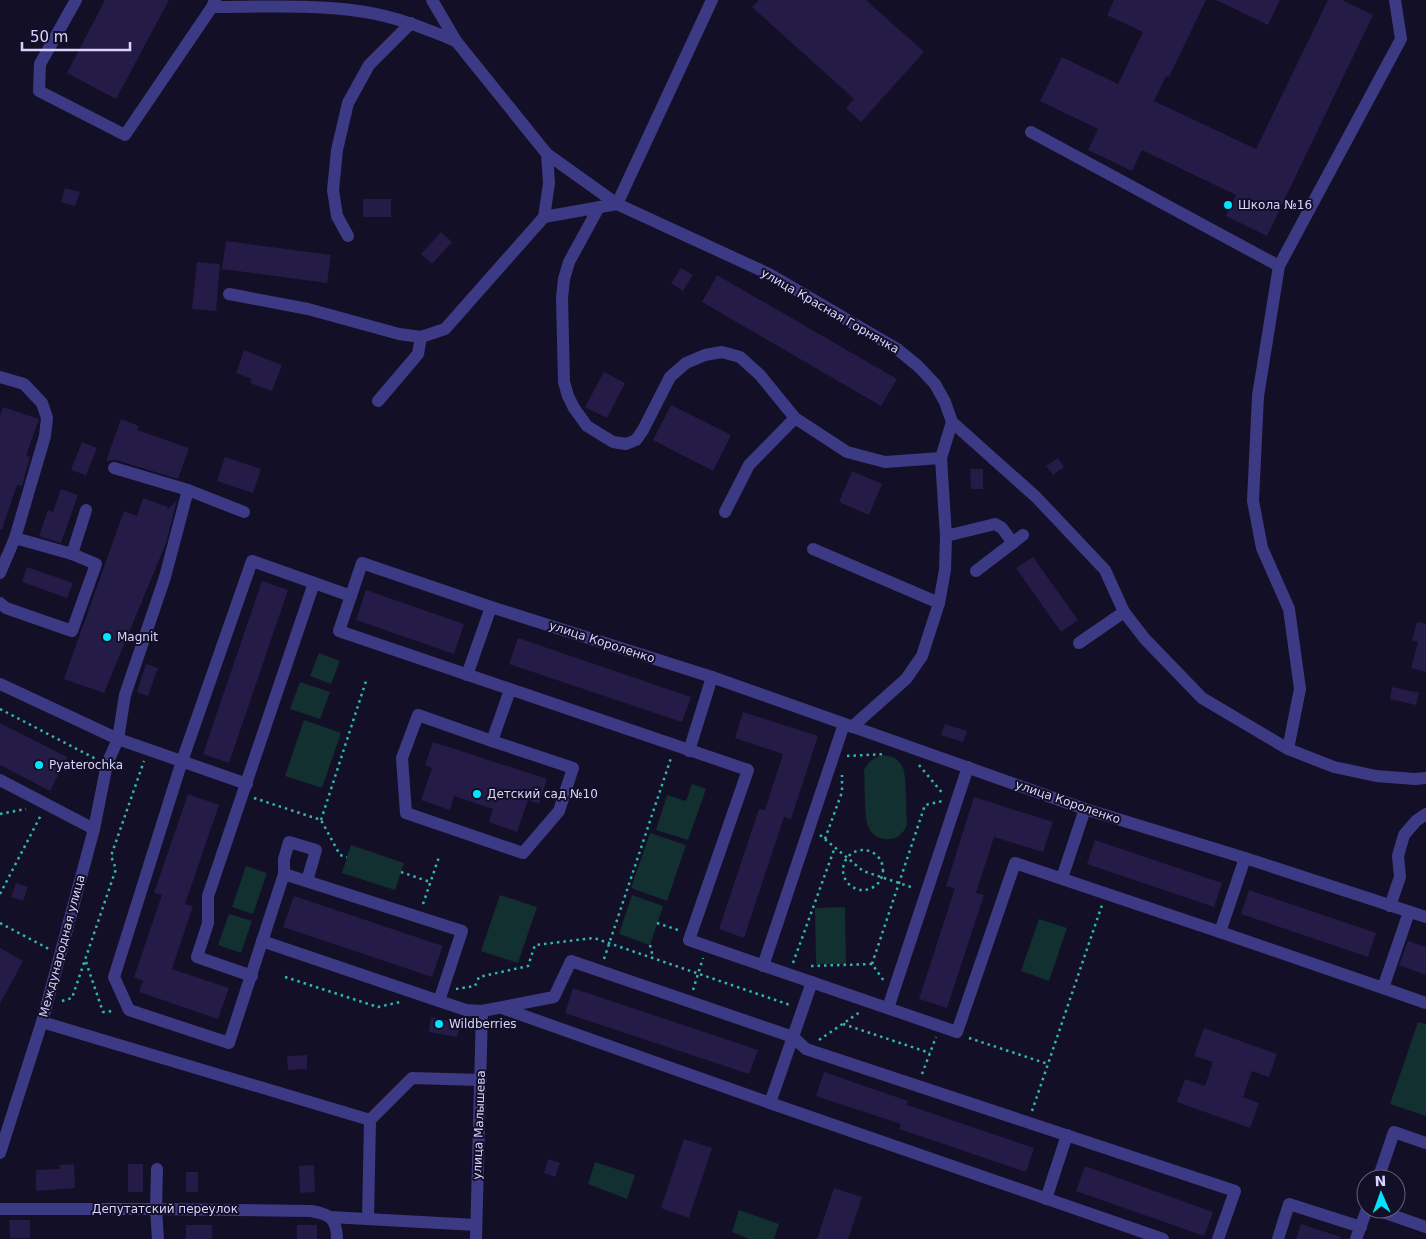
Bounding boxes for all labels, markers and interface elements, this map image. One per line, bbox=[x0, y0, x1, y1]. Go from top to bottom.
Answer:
scale bar bbox=[22, 20, 130, 52]
text: 50 m bbox=[30, 28, 68, 46]
place label: Школа №16 bbox=[1238, 198, 1312, 212]
marker: Школа №16 bbox=[1222, 199, 1234, 211]
street label: улица Красная Горнячка bbox=[758, 266, 902, 356]
street label: улица Короленко bbox=[547, 618, 657, 666]
place label: Magnit bbox=[117, 630, 158, 644]
marker: Magnit bbox=[101, 631, 113, 643]
place label: Pyaterochka bbox=[49, 758, 123, 772]
marker: Pyaterochka bbox=[33, 759, 45, 771]
street label: улица Короленко bbox=[1014, 777, 1122, 827]
place label: Детский сад №10 bbox=[487, 787, 598, 801]
marker: Детский сад №10 bbox=[471, 788, 483, 800]
street label: Международная улица bbox=[36, 873, 88, 1019]
place label: Wildberries bbox=[449, 1017, 517, 1031]
marker: Wildberries bbox=[433, 1018, 445, 1030]
street label: улица Малышева bbox=[470, 1070, 488, 1180]
north arrow bbox=[1356, 1169, 1406, 1219]
text: N bbox=[1374, 1173, 1387, 1189]
street label: Депутатский переулок bbox=[92, 1202, 238, 1216]

